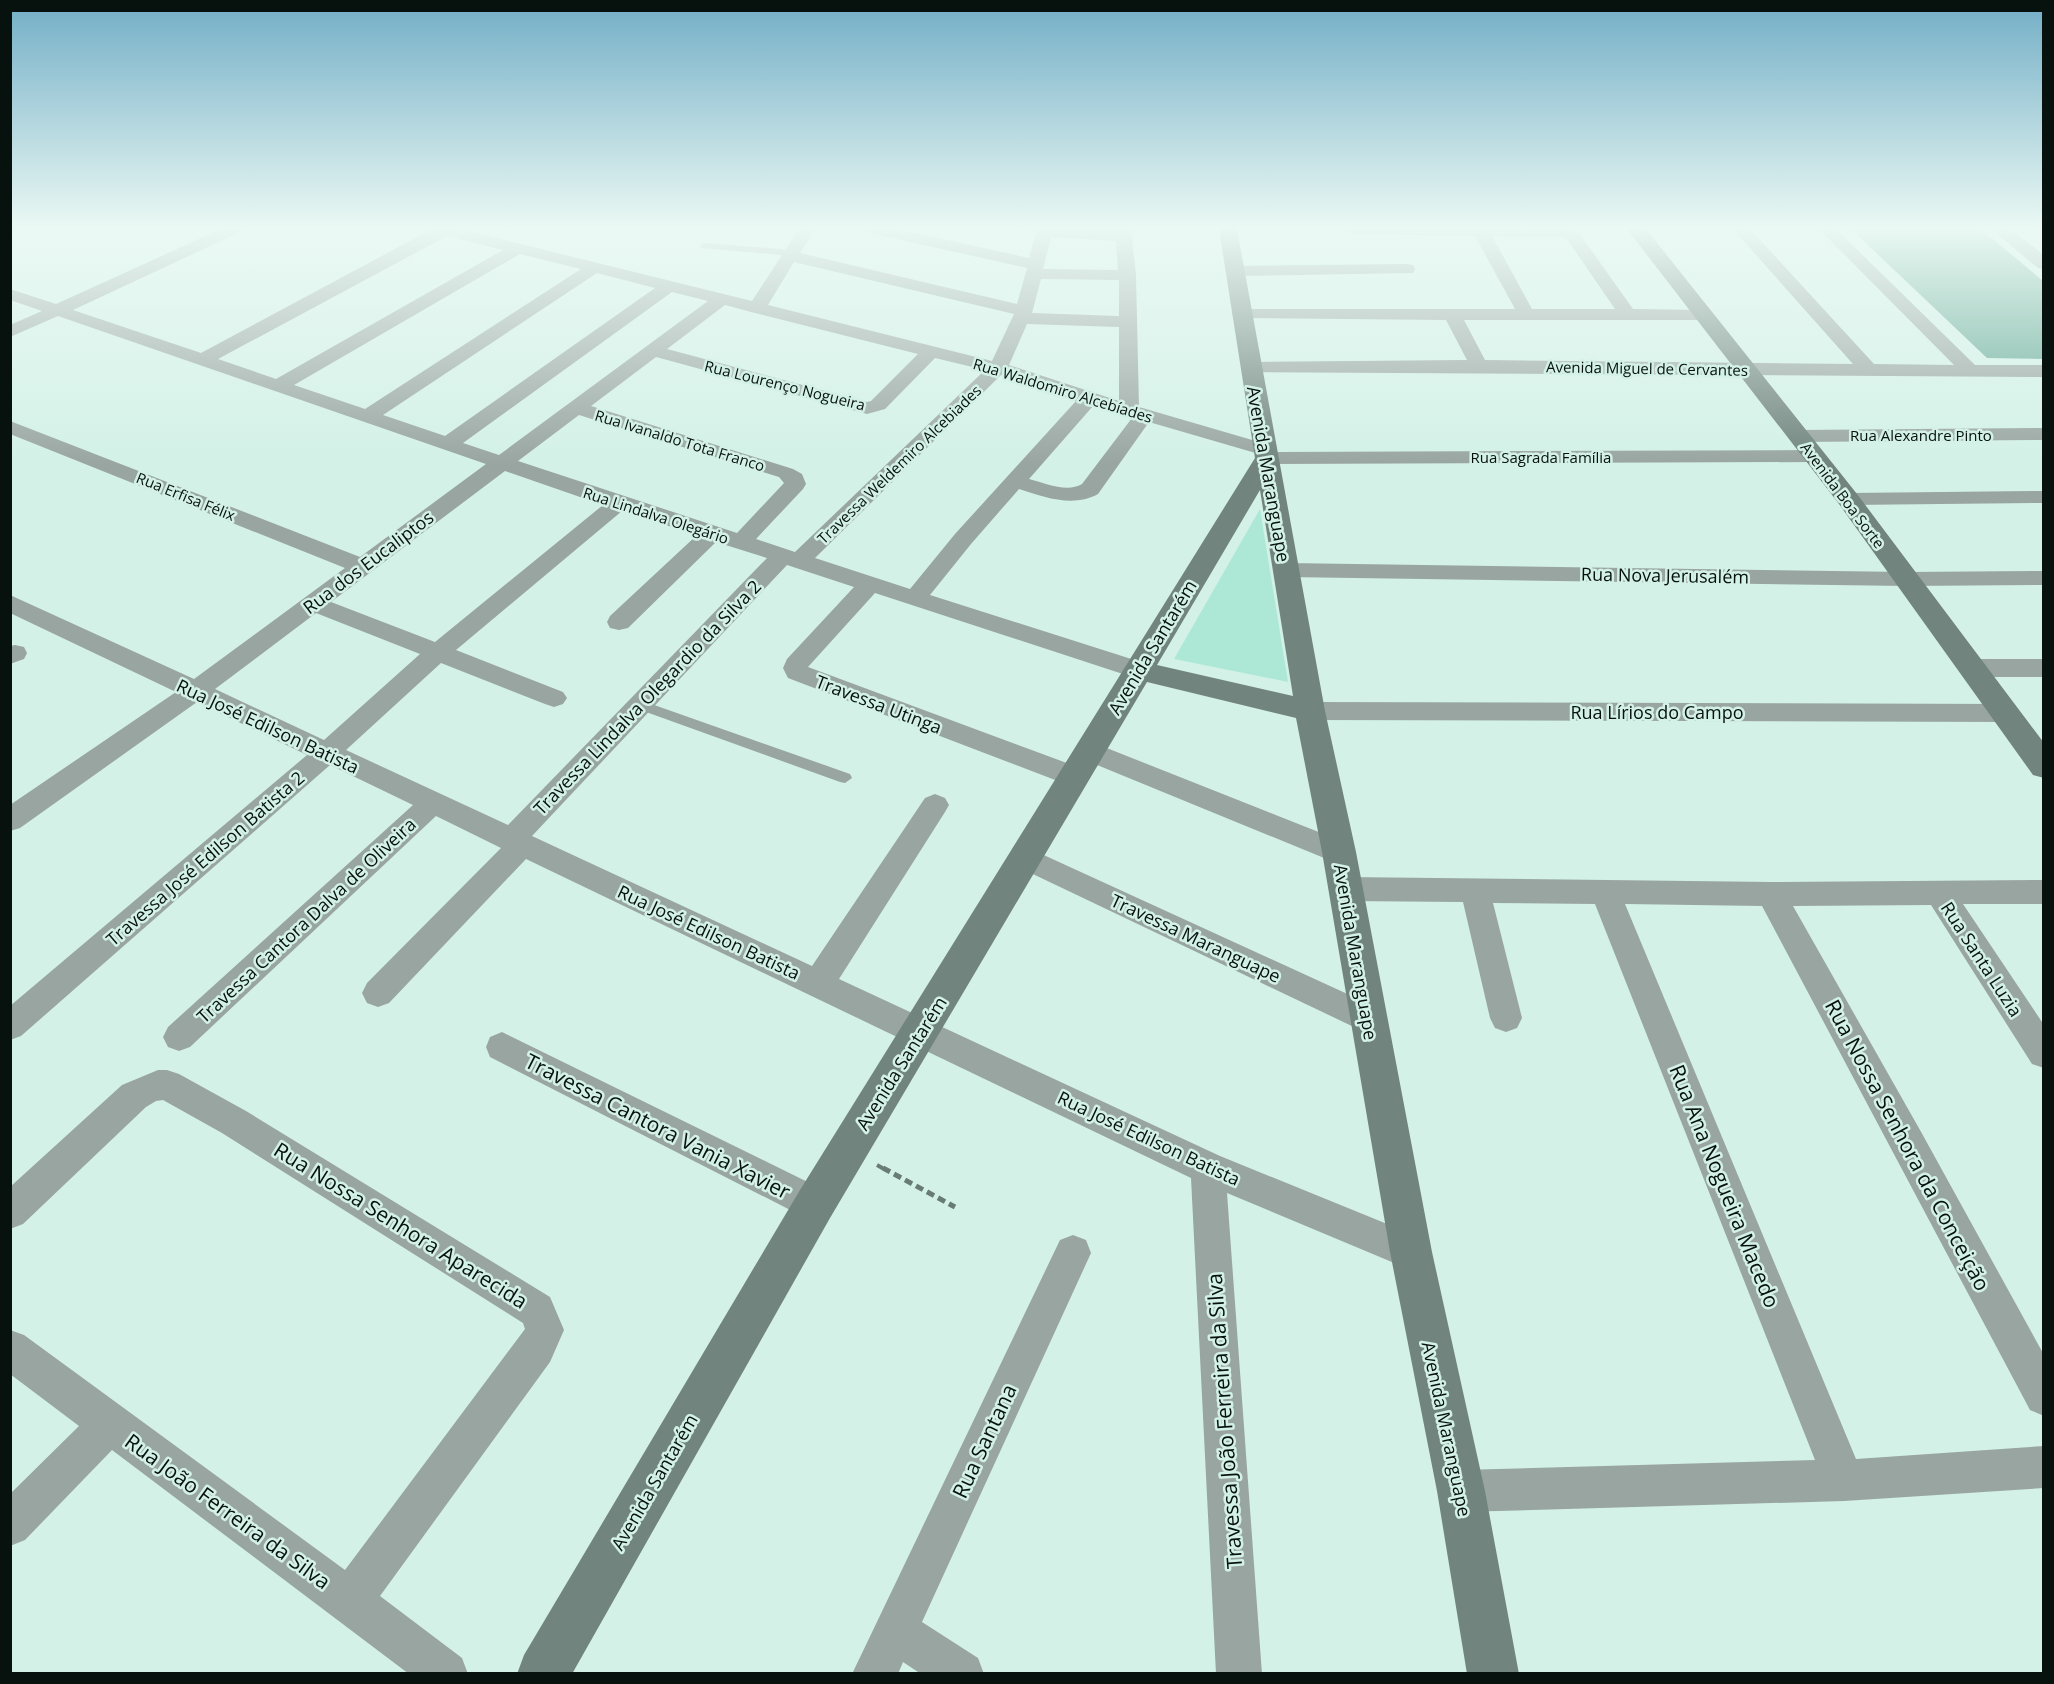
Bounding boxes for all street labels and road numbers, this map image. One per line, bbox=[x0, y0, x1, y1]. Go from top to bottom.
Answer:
street label: Rua Waldomiro Alcebíades bbox=[971, 353, 1155, 427]
street label: Rua Lourenço Nogueira bbox=[703, 355, 867, 415]
street label: Avenida Miguel de Cervantes bbox=[1546, 356, 1748, 380]
street label: Travessa Weldemiro Alcebiades bbox=[813, 380, 985, 548]
street label: Avenida Maranguape bbox=[1242, 384, 1296, 564]
street label: Rua Ivanaldo Tota Franco bbox=[593, 405, 767, 475]
street label: Rua Alexandre Pinto bbox=[1850, 425, 1992, 445]
street label: Avenida Boa Sorte bbox=[1797, 438, 1889, 552]
street label: Rua Sagrada Família bbox=[1471, 447, 1611, 467]
street label: Rua Erfisa Félix bbox=[134, 467, 239, 525]
street label: Rua Lindalva Olegário bbox=[581, 482, 731, 548]
street label: Rua dos Eucaliptos bbox=[298, 505, 438, 619]
street label: Rua Nova Jerusalém bbox=[1581, 562, 1749, 588]
street label: Travessa Lindalva Olegardio da Silva 2 bbox=[528, 574, 766, 820]
street label: Avenida Santarém bbox=[1102, 575, 1202, 719]
street label: Travessa Utinga bbox=[813, 669, 945, 739]
street label: Rua José Edilson Batista bbox=[173, 673, 363, 779]
street label: Rua Lírios do Campo bbox=[1570, 700, 1744, 724]
street label: Travessa José Edilson Batista 2 bbox=[101, 765, 309, 951]
street label: Travessa Cantora Dalva de Oliveira bbox=[191, 812, 421, 1028]
street label: Avenida Maranguape bbox=[1329, 862, 1383, 1042]
street label: Rua José Edilson Batista bbox=[614, 879, 804, 985]
street label: Travessa Maranguape bbox=[1107, 888, 1285, 988]
street label: Rua Santa Luzia bbox=[1936, 897, 2028, 1021]
street label: Avenida Santarém bbox=[850, 992, 952, 1134]
street label: Rua Nossa Senhora da Conceição bbox=[1819, 994, 1997, 1296]
street label: Travessa Cantora Vania Xavier bbox=[521, 1047, 796, 1205]
street label: Rua Ana Nogueira Macedo bbox=[1663, 1060, 1787, 1312]
street label: Rua José Edilson Batista bbox=[1054, 1085, 1244, 1191]
street label: Rua Nossa Senhora Aparecida bbox=[269, 1135, 533, 1315]
street label: Travessa João Ferreira da Silva bbox=[1200, 1272, 1248, 1570]
street label: Avenida Maranguape bbox=[1417, 1339, 1477, 1519]
street label: Rua Santana bbox=[945, 1379, 1023, 1503]
street label: Avenida Santarém bbox=[605, 1410, 703, 1554]
street label: Rua João Ferreira da Silva bbox=[120, 1427, 336, 1595]

